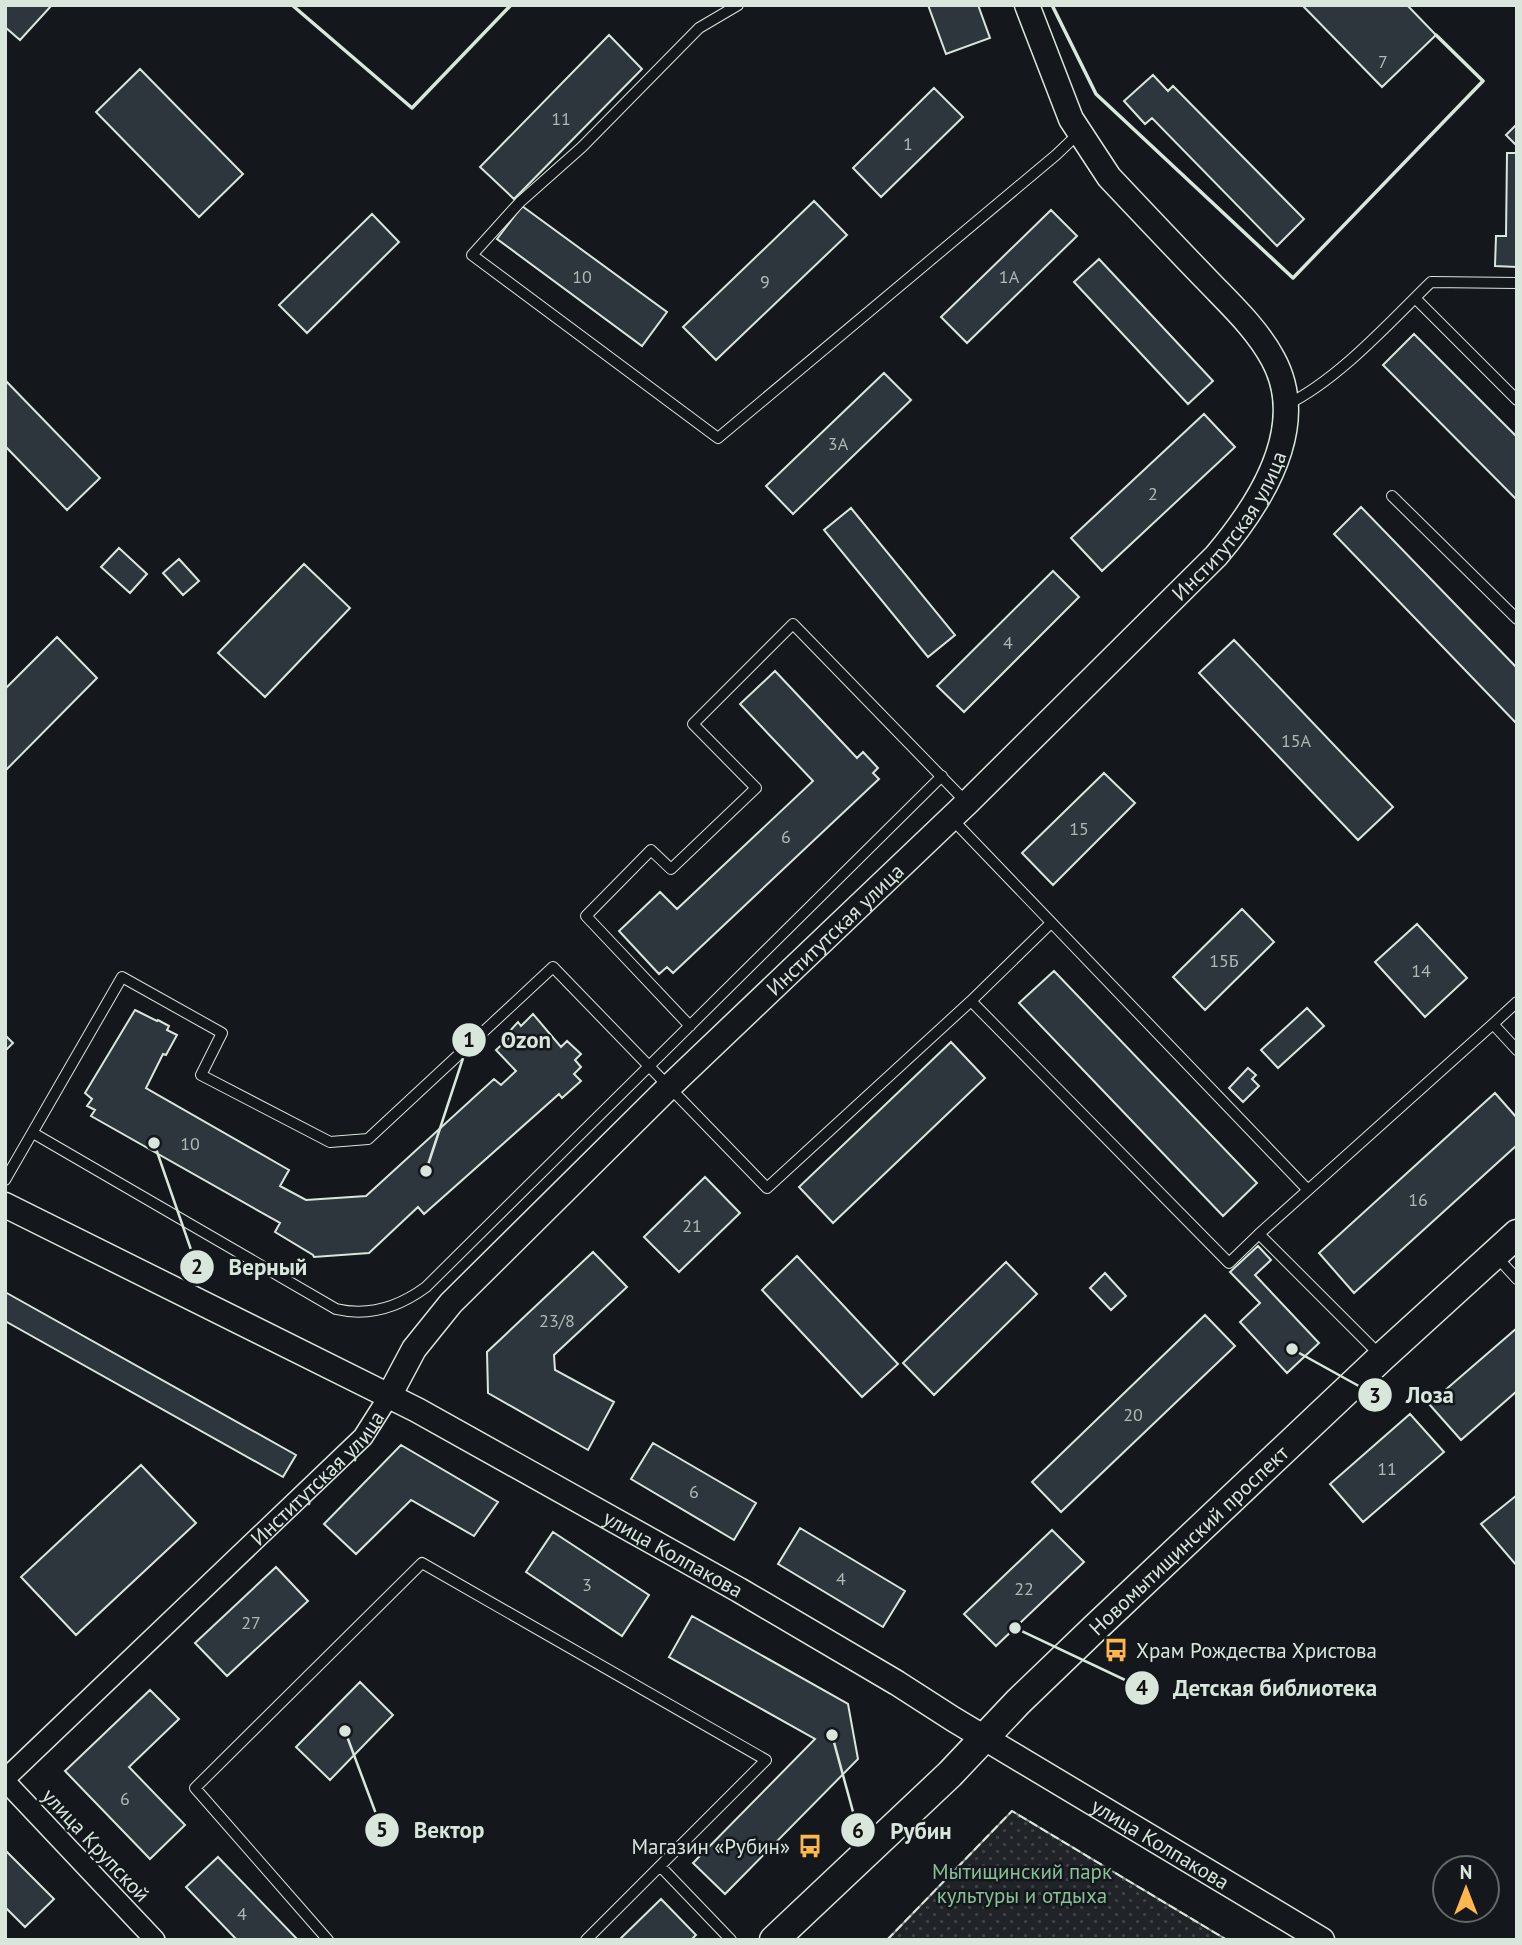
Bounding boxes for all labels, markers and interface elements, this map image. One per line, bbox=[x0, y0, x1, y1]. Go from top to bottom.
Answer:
house number: 7 bbox=[1378, 50, 1388, 73]
house number: 11 bbox=[551, 107, 571, 130]
house number: 1 bbox=[903, 132, 913, 155]
house number: 10 bbox=[572, 265, 592, 288]
house number: 1А bbox=[999, 265, 1020, 288]
house number: 9 bbox=[760, 270, 770, 293]
house number: 3А bbox=[828, 432, 849, 455]
street label: Институтская улица bbox=[1166, 447, 1292, 606]
house number: 2 bbox=[1148, 482, 1158, 505]
house number: 4 bbox=[1003, 631, 1013, 654]
house number: 15А bbox=[1281, 729, 1312, 752]
house number: 15 bbox=[1069, 817, 1089, 840]
house number: 6 bbox=[781, 825, 791, 848]
street label: Институтская улица bbox=[760, 857, 909, 1001]
house number: 15Б bbox=[1209, 949, 1239, 972]
house number: 14 bbox=[1411, 959, 1431, 982]
callout: Ozon bbox=[452, 1018, 565, 1062]
text: Ozon bbox=[501, 1025, 551, 1054]
text: 1 bbox=[463, 1026, 475, 1053]
house number: 10 bbox=[180, 1132, 200, 1155]
house number: 16 bbox=[1408, 1188, 1428, 1211]
house number: 21 bbox=[682, 1214, 702, 1237]
callout: Верный bbox=[180, 1245, 321, 1289]
text: Верный bbox=[229, 1252, 307, 1281]
text: 2 bbox=[191, 1253, 203, 1280]
house number: 23/8 bbox=[539, 1309, 575, 1332]
callout: Лоза bbox=[1357, 1373, 1468, 1417]
text: Лоза bbox=[1405, 1380, 1454, 1409]
text: 3 bbox=[1369, 1382, 1381, 1409]
house number: 20 bbox=[1123, 1403, 1143, 1426]
street label: Институтская улица bbox=[244, 1405, 390, 1551]
street label: Новомытищинский проспект bbox=[1083, 1439, 1294, 1641]
house number: 11 bbox=[1377, 1457, 1397, 1480]
house number: 6 bbox=[689, 1480, 699, 1503]
street label: улица Колпакова bbox=[599, 1504, 748, 1603]
house number: 4 bbox=[836, 1567, 846, 1590]
house number: 3 bbox=[582, 1573, 592, 1596]
house number: 22 bbox=[1014, 1577, 1034, 1600]
house number: 27 bbox=[241, 1611, 261, 1634]
bus stop icon: Храм Рождества Христова bbox=[1102, 1636, 1130, 1664]
place label: Храм Рождества Христова bbox=[1136, 1637, 1377, 1664]
callout: Детская библиотека bbox=[1124, 1666, 1392, 1710]
text: Детская библиотека bbox=[1173, 1673, 1377, 1702]
text: 4 bbox=[1136, 1674, 1148, 1701]
street label: улица Крупской bbox=[36, 1782, 156, 1908]
house number: 6 bbox=[120, 1787, 130, 1810]
street label: улица Колпакова bbox=[1087, 1792, 1234, 1895]
callout: Вектор bbox=[365, 1808, 499, 1852]
callout: Рубин bbox=[841, 1808, 965, 1852]
text: Вектор bbox=[414, 1815, 484, 1844]
text: 5 bbox=[376, 1816, 388, 1843]
text: Рубин bbox=[890, 1816, 952, 1845]
text: 6 bbox=[852, 1817, 864, 1844]
bus stop icon: Магазин «Рубин» bbox=[796, 1832, 824, 1860]
place label: Магазин «Рубин» bbox=[631, 1833, 790, 1860]
north arrow bbox=[1431, 1854, 1501, 1924]
park label: Мытищинский парк культуры и отдыха bbox=[932, 1858, 1112, 1909]
text: N bbox=[1460, 1860, 1472, 1884]
house number: 4 bbox=[237, 1902, 247, 1925]

